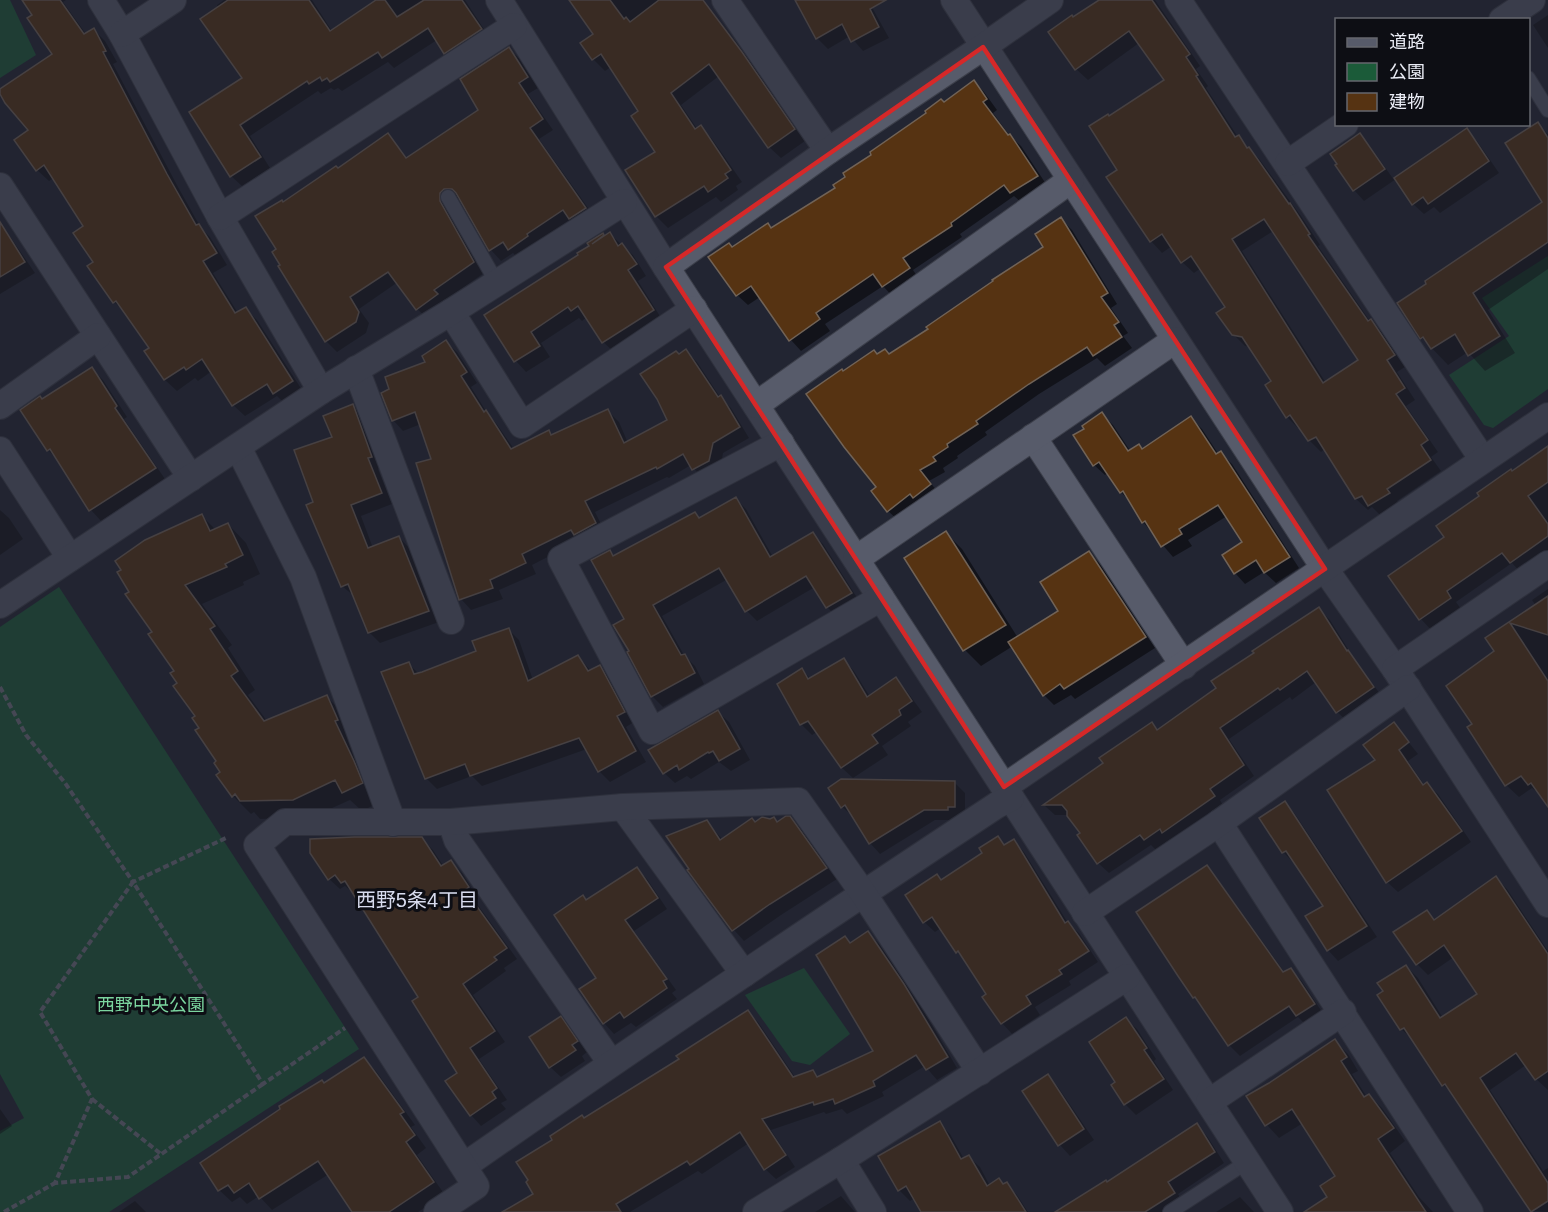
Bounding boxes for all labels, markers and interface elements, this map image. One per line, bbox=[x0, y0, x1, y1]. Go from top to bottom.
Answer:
legend bbox=[1335, 18, 1530, 126]
text: 道路 bbox=[1389, 32, 1425, 52]
text: 公園 bbox=[1389, 62, 1425, 82]
text: 建物 bbox=[1389, 92, 1425, 112]
district label: 西野5条4丁目 bbox=[356, 889, 478, 911]
park label: 西野中央公園 bbox=[97, 995, 205, 1015]

